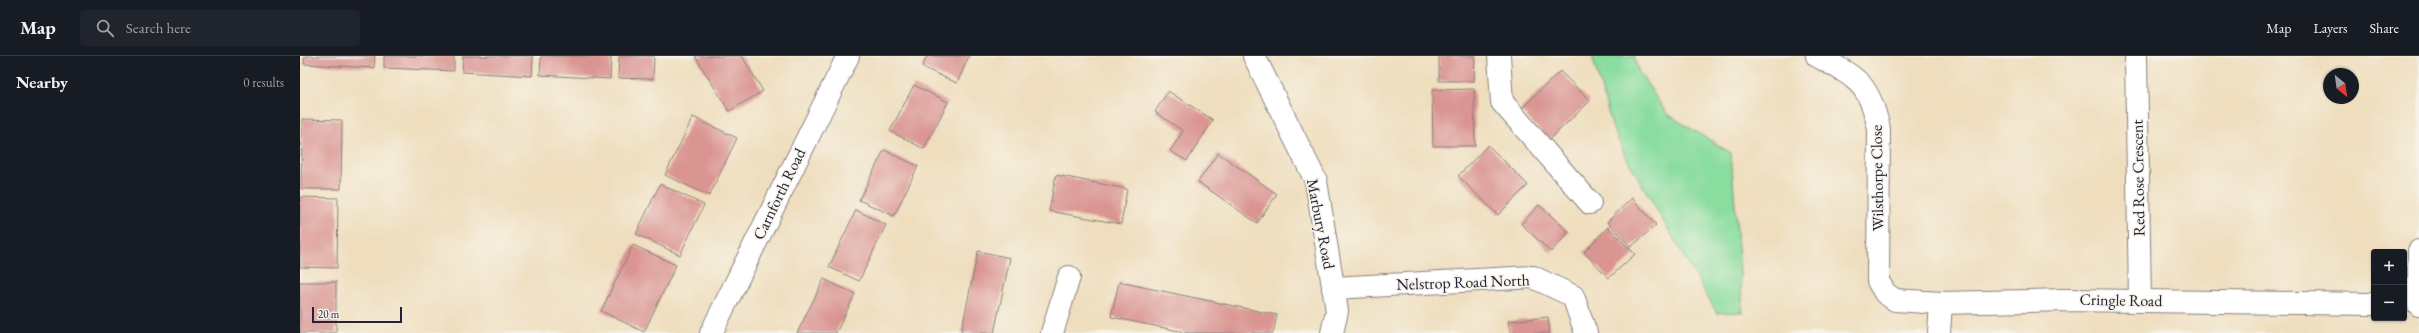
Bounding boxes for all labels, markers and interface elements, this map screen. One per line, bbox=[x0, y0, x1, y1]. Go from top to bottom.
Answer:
search box bbox=[80, 10, 360, 46]
text: Map bbox=[20, 15, 56, 40]
icon: search bbox=[94, 17, 116, 39]
text: Search here bbox=[126, 18, 191, 37]
text: Map bbox=[2266, 19, 2291, 37]
text: Layers bbox=[2313, 19, 2348, 37]
text: Share bbox=[2370, 19, 2399, 37]
north arrow bbox=[2323, 68, 2359, 104]
text: Nearby bbox=[16, 71, 68, 93]
text: 0 results bbox=[243, 74, 284, 91]
street label: Red Rose Crescent bbox=[2126, 119, 2150, 237]
street label: Wilsthorpe Close bbox=[1866, 125, 1888, 231]
street label: Carnforth Road bbox=[748, 144, 811, 243]
street label: Marbury Road bbox=[1302, 177, 1340, 272]
map controls bbox=[2371, 249, 2407, 321]
button: + bbox=[2371, 249, 2407, 285]
street label: Nelstrop Road North bbox=[1396, 269, 1530, 295]
button: − bbox=[2371, 285, 2407, 321]
street label: Cringle Road bbox=[2079, 289, 2163, 311]
scale bar bbox=[312, 305, 402, 324]
text: 20 m bbox=[318, 307, 339, 321]

